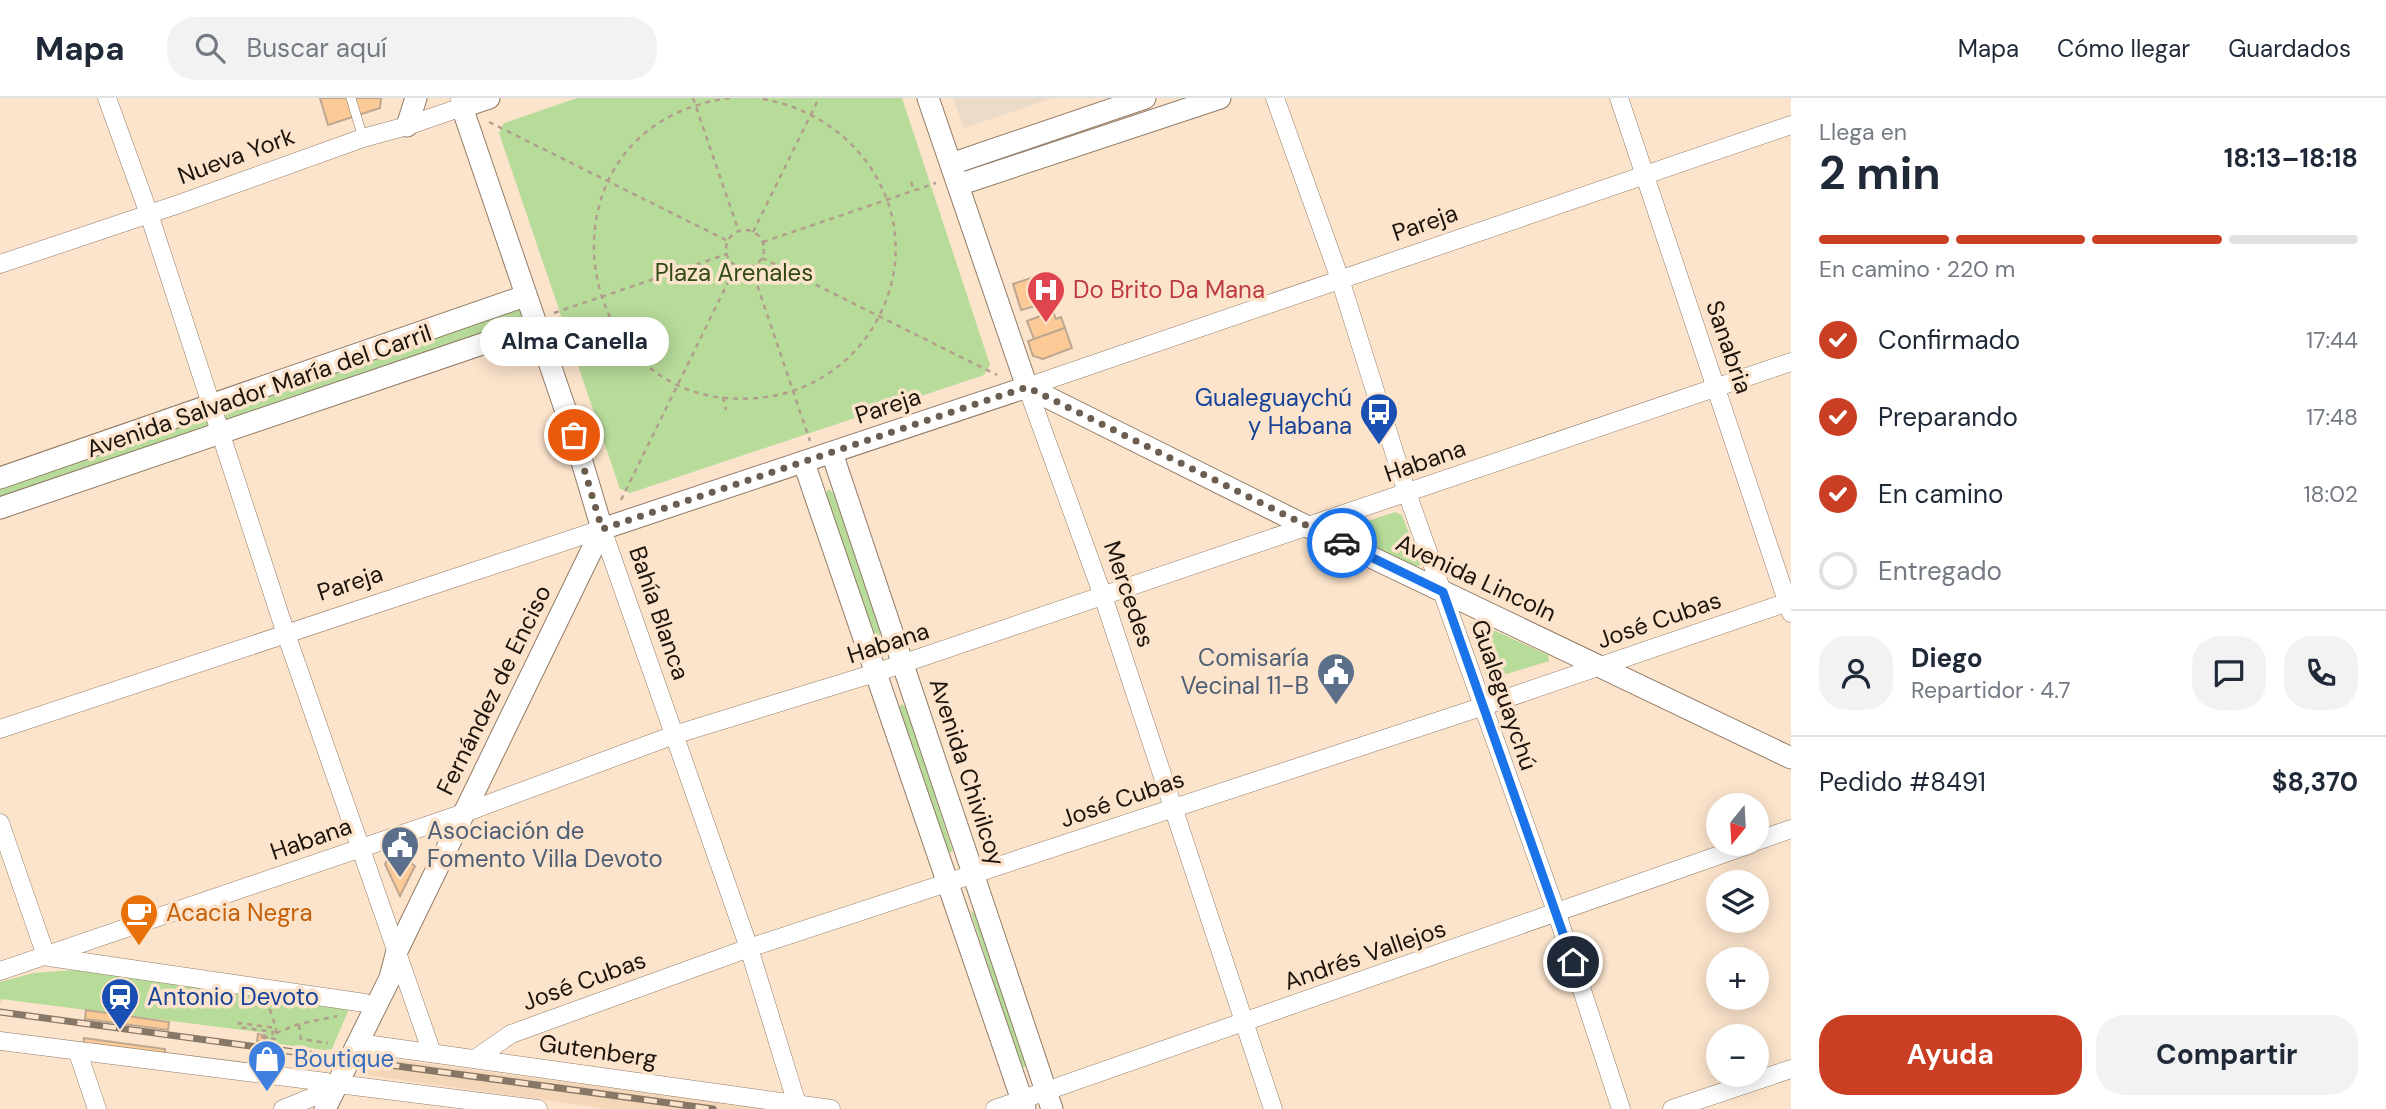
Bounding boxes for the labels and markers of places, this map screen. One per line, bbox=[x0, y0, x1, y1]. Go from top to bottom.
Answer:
hospital icon: Do Brito Da Mana bbox=[1025, 269, 1067, 324]
place label: Do Brito Da Mana bbox=[1073, 274, 1265, 305]
callout: Alma Canella bbox=[480, 316, 668, 365]
place label: Gualeguaychú y Habana bbox=[1195, 382, 1352, 441]
bus stop icon: Gualeguaychú y Habana bbox=[1358, 391, 1400, 446]
pin bbox=[544, 405, 604, 465]
place label: Comisaría Vecinal 11-B bbox=[1180, 642, 1309, 701]
public building icon: Comisaría Vecinal 11-B bbox=[1315, 651, 1357, 706]
place label: Asociación de Fomento Villa Devoto bbox=[427, 815, 663, 874]
public building icon: Asociación de Fomento Villa Devoto bbox=[379, 824, 421, 879]
cafe icon: Acacia Negra bbox=[118, 892, 160, 947]
place label: Acacia Negra bbox=[166, 897, 312, 928]
pin bbox=[1543, 932, 1603, 992]
station icon: Antonio Devoto bbox=[99, 976, 141, 1031]
place label: Antonio Devoto bbox=[147, 981, 319, 1012]
shop icon: Boutique bbox=[246, 1038, 288, 1093]
place label: Boutique bbox=[294, 1043, 394, 1074]

